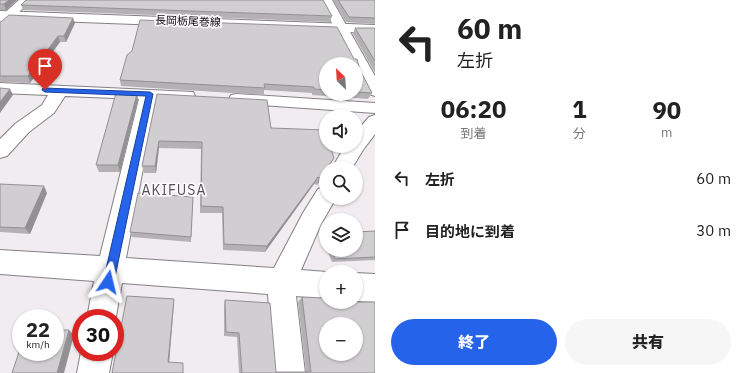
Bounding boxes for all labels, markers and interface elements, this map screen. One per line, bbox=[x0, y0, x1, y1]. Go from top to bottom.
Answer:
text: 60 m bbox=[457, 10, 522, 47]
street label: 長岡栃尾巻線 bbox=[155, 13, 221, 29]
icon: left bbox=[391, 16, 443, 68]
pin bbox=[28, 49, 62, 90]
text: 左折 bbox=[457, 49, 493, 72]
icon: arrive bbox=[34, 55, 56, 77]
north arrow bbox=[319, 57, 363, 101]
map controls bbox=[319, 57, 363, 361]
text: 06:20 bbox=[441, 93, 506, 125]
text: 1 bbox=[572, 93, 587, 125]
text: 90 bbox=[652, 94, 681, 126]
button: sound bbox=[319, 109, 363, 153]
text: m bbox=[661, 124, 672, 141]
text: 到着 bbox=[461, 125, 487, 142]
text: 分 bbox=[573, 125, 586, 142]
button: search bbox=[319, 161, 363, 205]
icon: left bbox=[391, 167, 413, 189]
text: 60 m bbox=[696, 169, 731, 188]
text: 左折 bbox=[425, 170, 455, 189]
district label: AKIFUSA bbox=[142, 181, 206, 199]
button: layers bbox=[319, 213, 363, 257]
icon: arrive bbox=[391, 219, 413, 241]
text: 30 m bbox=[696, 221, 731, 240]
text: 目的地に到着 bbox=[425, 222, 515, 241]
position arrow bbox=[87, 261, 129, 303]
button: + bbox=[319, 265, 363, 309]
speed limit sign: 30 bbox=[72, 309, 124, 361]
text: 22 bbox=[26, 316, 50, 343]
button: − bbox=[319, 317, 363, 361]
button: 終了 bbox=[391, 319, 557, 365]
button: 共有 bbox=[565, 319, 731, 365]
text: km/h bbox=[26, 338, 50, 351]

